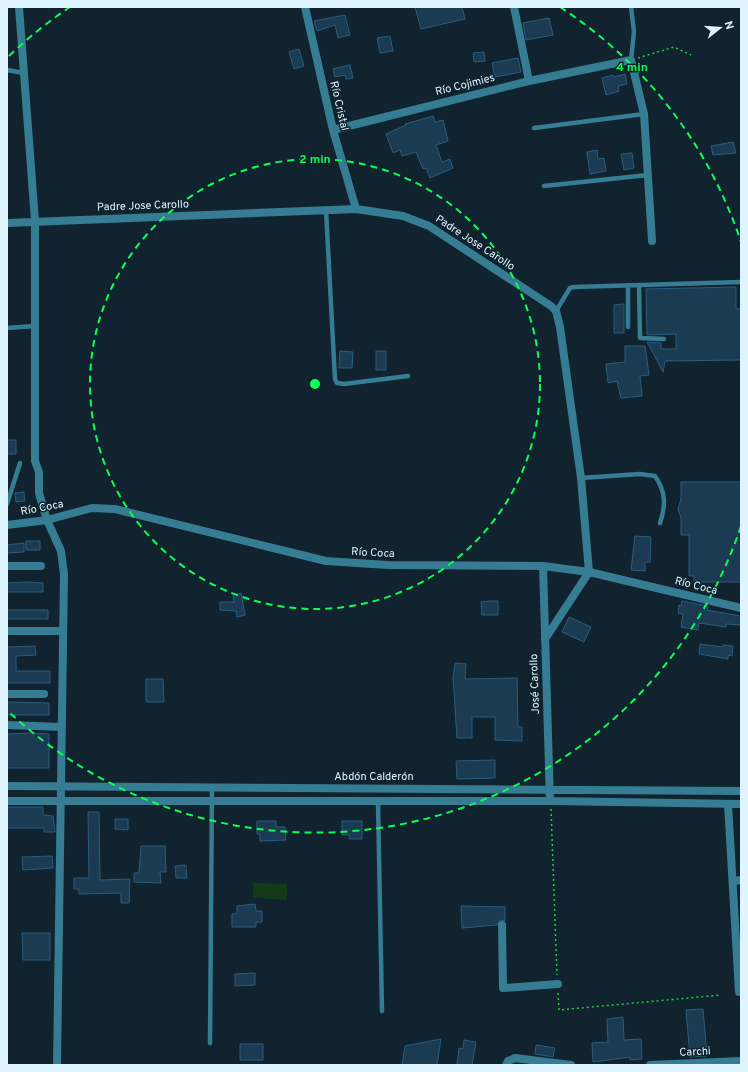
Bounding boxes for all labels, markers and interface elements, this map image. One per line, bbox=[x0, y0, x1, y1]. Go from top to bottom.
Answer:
north arrow bbox=[700, 8, 740, 48]
text: N bbox=[721, 20, 736, 31]
text: 4 min bbox=[616, 60, 648, 76]
street label: Río Cojimies bbox=[434, 71, 496, 99]
street label: Río Cristal bbox=[326, 80, 352, 132]
text: 2 min bbox=[299, 152, 331, 168]
street label: Padre Jose Carollo bbox=[97, 197, 189, 215]
street label: Padre Jose Carollo bbox=[433, 212, 517, 274]
centre of rings bbox=[308, 377, 322, 391]
street label: Río Coca bbox=[19, 497, 65, 519]
street label: Río Coca bbox=[351, 545, 395, 561]
street label: Río Coca bbox=[673, 574, 719, 598]
street label: José Carollo bbox=[527, 653, 543, 715]
street label: Abdón Calderón bbox=[334, 770, 414, 784]
street label: Carchi bbox=[679, 1044, 711, 1060]

